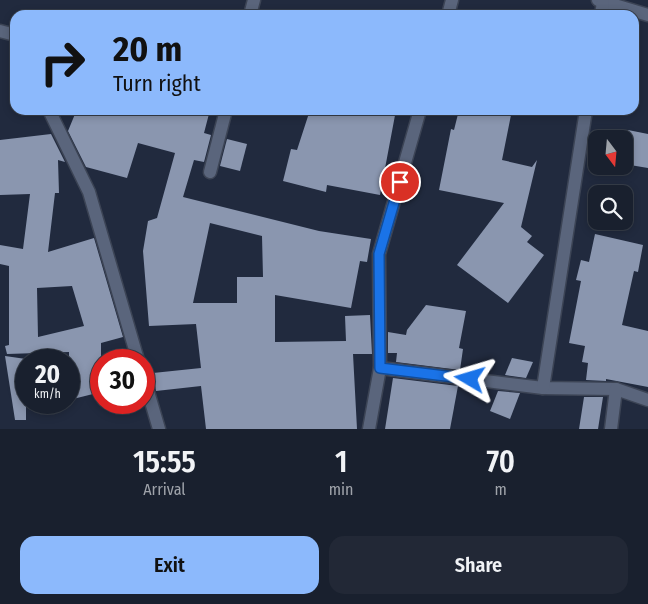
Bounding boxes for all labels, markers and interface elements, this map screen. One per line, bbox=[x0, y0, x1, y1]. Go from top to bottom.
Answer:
text: 20 m bbox=[113, 28, 182, 70]
icon: right bbox=[30, 30, 95, 95]
text: Turn right bbox=[113, 70, 201, 97]
north arrow bbox=[588, 130, 632, 175]
map controls bbox=[588, 130, 633, 230]
pin bbox=[379, 161, 421, 203]
icon: arrive bbox=[386, 168, 414, 196]
button: search bbox=[588, 185, 633, 230]
speed limit sign: 30 bbox=[90, 349, 155, 414]
position arrow bbox=[443, 352, 495, 404]
text: 20 bbox=[35, 360, 60, 390]
text: km/h bbox=[34, 387, 61, 401]
text: 15:55 bbox=[133, 444, 196, 480]
text: 1 bbox=[335, 444, 347, 480]
text: 70 bbox=[487, 444, 515, 480]
text: Arrival bbox=[143, 480, 186, 499]
text: min bbox=[329, 480, 354, 499]
text: m bbox=[495, 480, 507, 499]
button: Exit bbox=[20, 536, 319, 594]
button: Share bbox=[329, 536, 628, 594]

